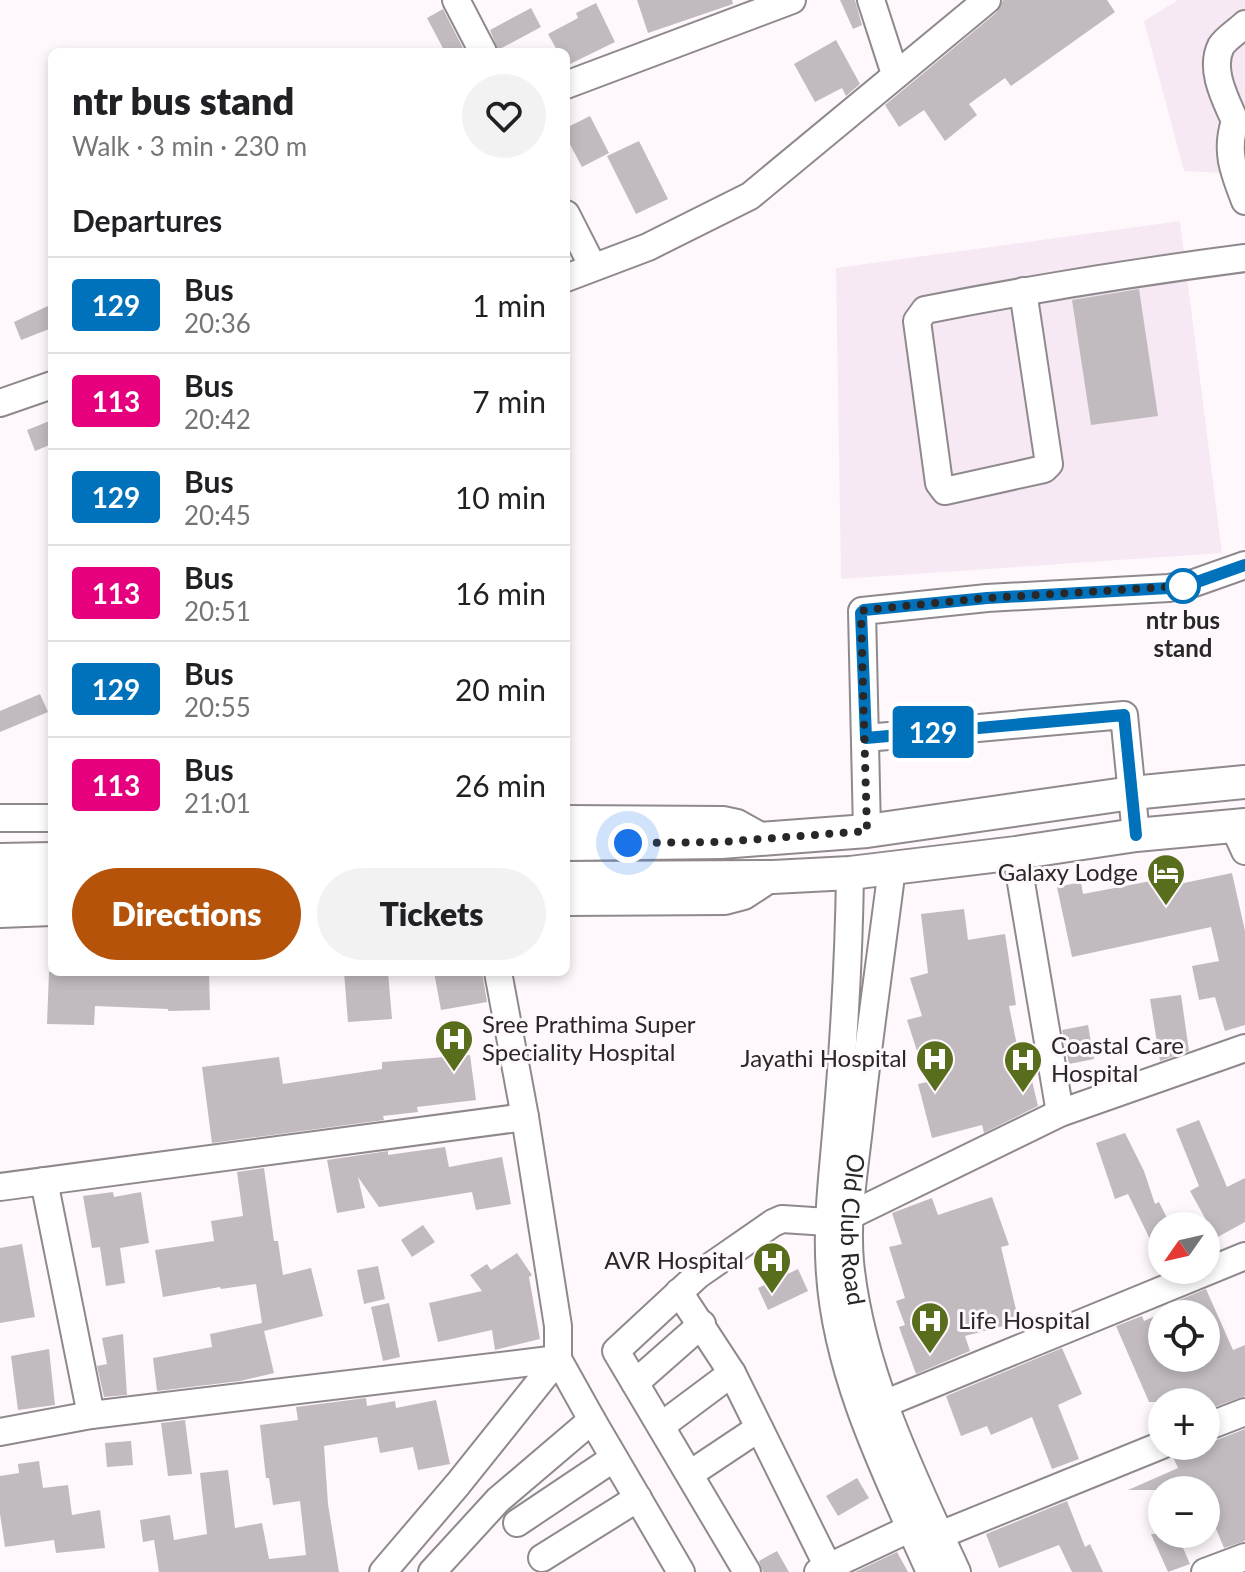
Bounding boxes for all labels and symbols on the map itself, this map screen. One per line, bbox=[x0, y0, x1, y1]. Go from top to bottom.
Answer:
marker: ntr bus stand bbox=[1166, 569, 1200, 603]
place label: ntr bus stand bbox=[1146, 605, 1220, 662]
line badge: 129 bbox=[887, 706, 979, 758]
your location bbox=[608, 823, 648, 863]
hotel icon: Galaxy Lodge bbox=[1145, 852, 1187, 907]
place label: Galaxy Lodge bbox=[998, 857, 1138, 886]
place label: Sree Prathima Super Speciality Hospital bbox=[482, 1009, 696, 1066]
hospital icon: Sree Prathima Super Speciality Hospital bbox=[433, 1018, 475, 1073]
place label: Coastal Care Hospital bbox=[1051, 1030, 1184, 1087]
hospital icon: Jayathi Hospital bbox=[914, 1038, 956, 1093]
hospital icon: Coastal Care Hospital bbox=[1002, 1039, 1044, 1094]
place label: Jayathi Hospital bbox=[741, 1043, 907, 1072]
street label: Old Club Road bbox=[836, 1152, 872, 1307]
north arrow bbox=[1148, 1212, 1220, 1284]
hospital icon: AVR Hospital bbox=[751, 1240, 793, 1295]
place label: AVR Hospital bbox=[604, 1245, 744, 1274]
hospital icon: Life Hospital bbox=[909, 1300, 951, 1355]
place label: Life Hospital bbox=[958, 1305, 1090, 1334]

